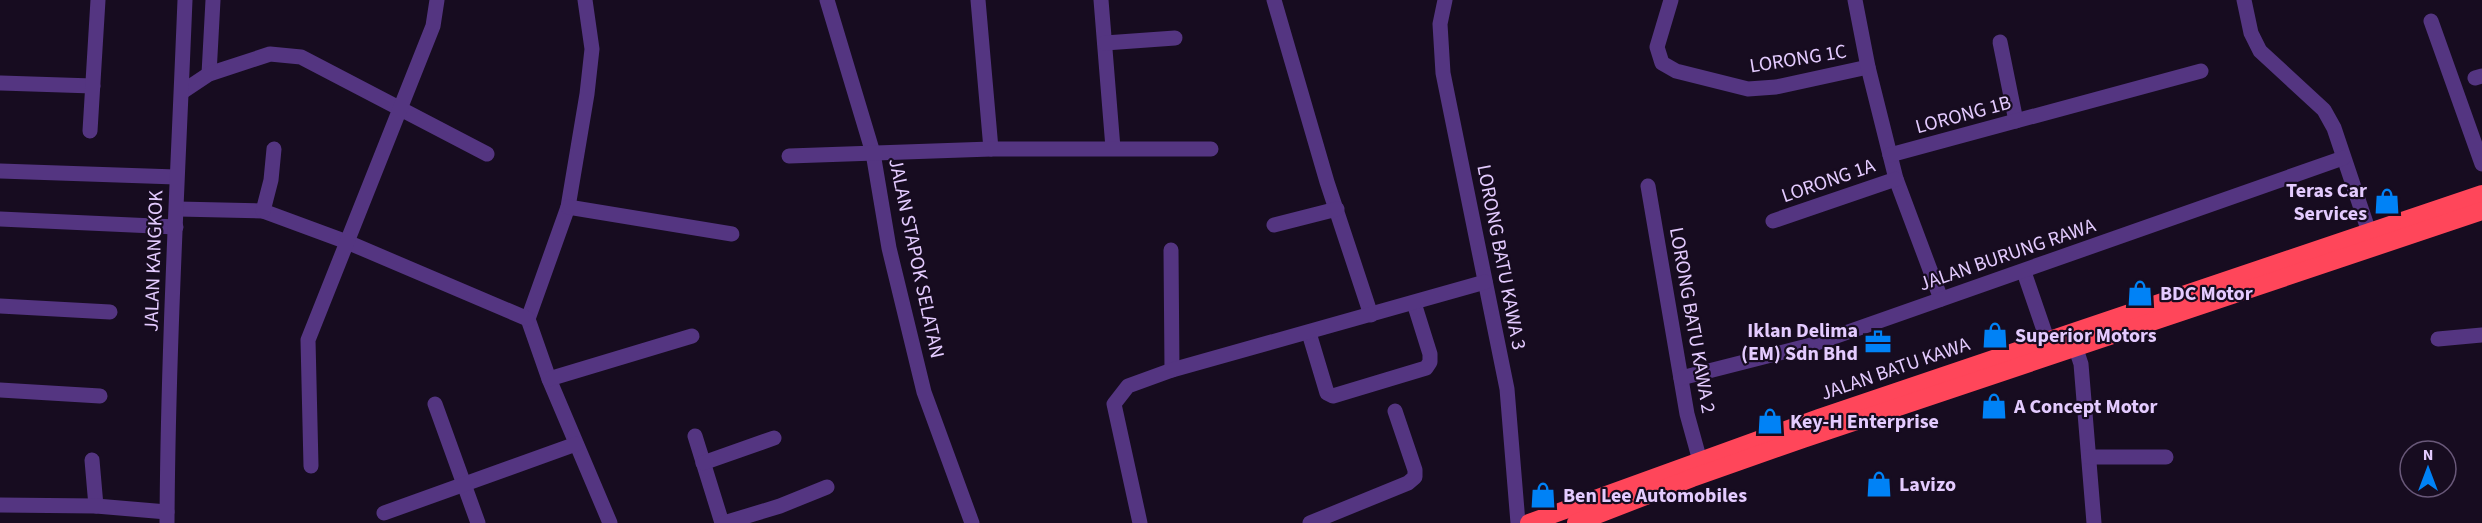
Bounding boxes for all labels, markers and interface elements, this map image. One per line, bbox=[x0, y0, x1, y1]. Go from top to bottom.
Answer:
street label: LORONG 1C bbox=[1748, 38, 1849, 80]
street label: LORONG 1B bbox=[1912, 89, 2014, 141]
street label: LORONG 1A bbox=[1778, 152, 1879, 210]
street label: JALAN STAPOK SELATAN bbox=[881, 156, 951, 361]
street label: LORONG BATU KAWA 3 bbox=[1469, 162, 1533, 352]
place label: Teras Car Services bbox=[2286, 177, 2367, 228]
shop icon: Teras Car Services bbox=[2372, 186, 2402, 216]
street label: JALAN KANGKOK bbox=[138, 189, 170, 332]
street label: JALAN BURUNG RAWA bbox=[1915, 212, 2099, 298]
street label: LORONG BATU KAWA 2 bbox=[1662, 225, 1722, 415]
shop icon: BDC Motor bbox=[2125, 278, 2155, 308]
place label: BDC Motor bbox=[2160, 280, 2253, 308]
place label: Iklan Delima (EM) Sdn Bhd bbox=[1741, 317, 1858, 368]
shop icon: Superior Motors bbox=[1980, 320, 2010, 350]
place label: Superior Motors bbox=[2015, 322, 2157, 350]
office icon: Iklan Delima (EM) Sdn Bhd bbox=[1863, 327, 1893, 357]
street label: JALAN BATU KAWA bbox=[1817, 330, 1974, 408]
shop icon: A Concept Motor bbox=[1979, 391, 2009, 421]
place label: A Concept Motor bbox=[2013, 393, 2158, 421]
shop icon: Key-H Enterprise bbox=[1755, 406, 1785, 436]
place label: Key-H Enterprise bbox=[1790, 408, 1939, 436]
north arrow bbox=[2398, 439, 2458, 499]
text: N bbox=[2423, 444, 2433, 466]
shop icon: Lavizo bbox=[1864, 469, 1894, 499]
place label: Lavizo bbox=[1899, 471, 1956, 499]
shop icon: Ben Lee Automobiles bbox=[1528, 480, 1558, 510]
place label: Ben Lee Automobiles bbox=[1563, 482, 1747, 510]

